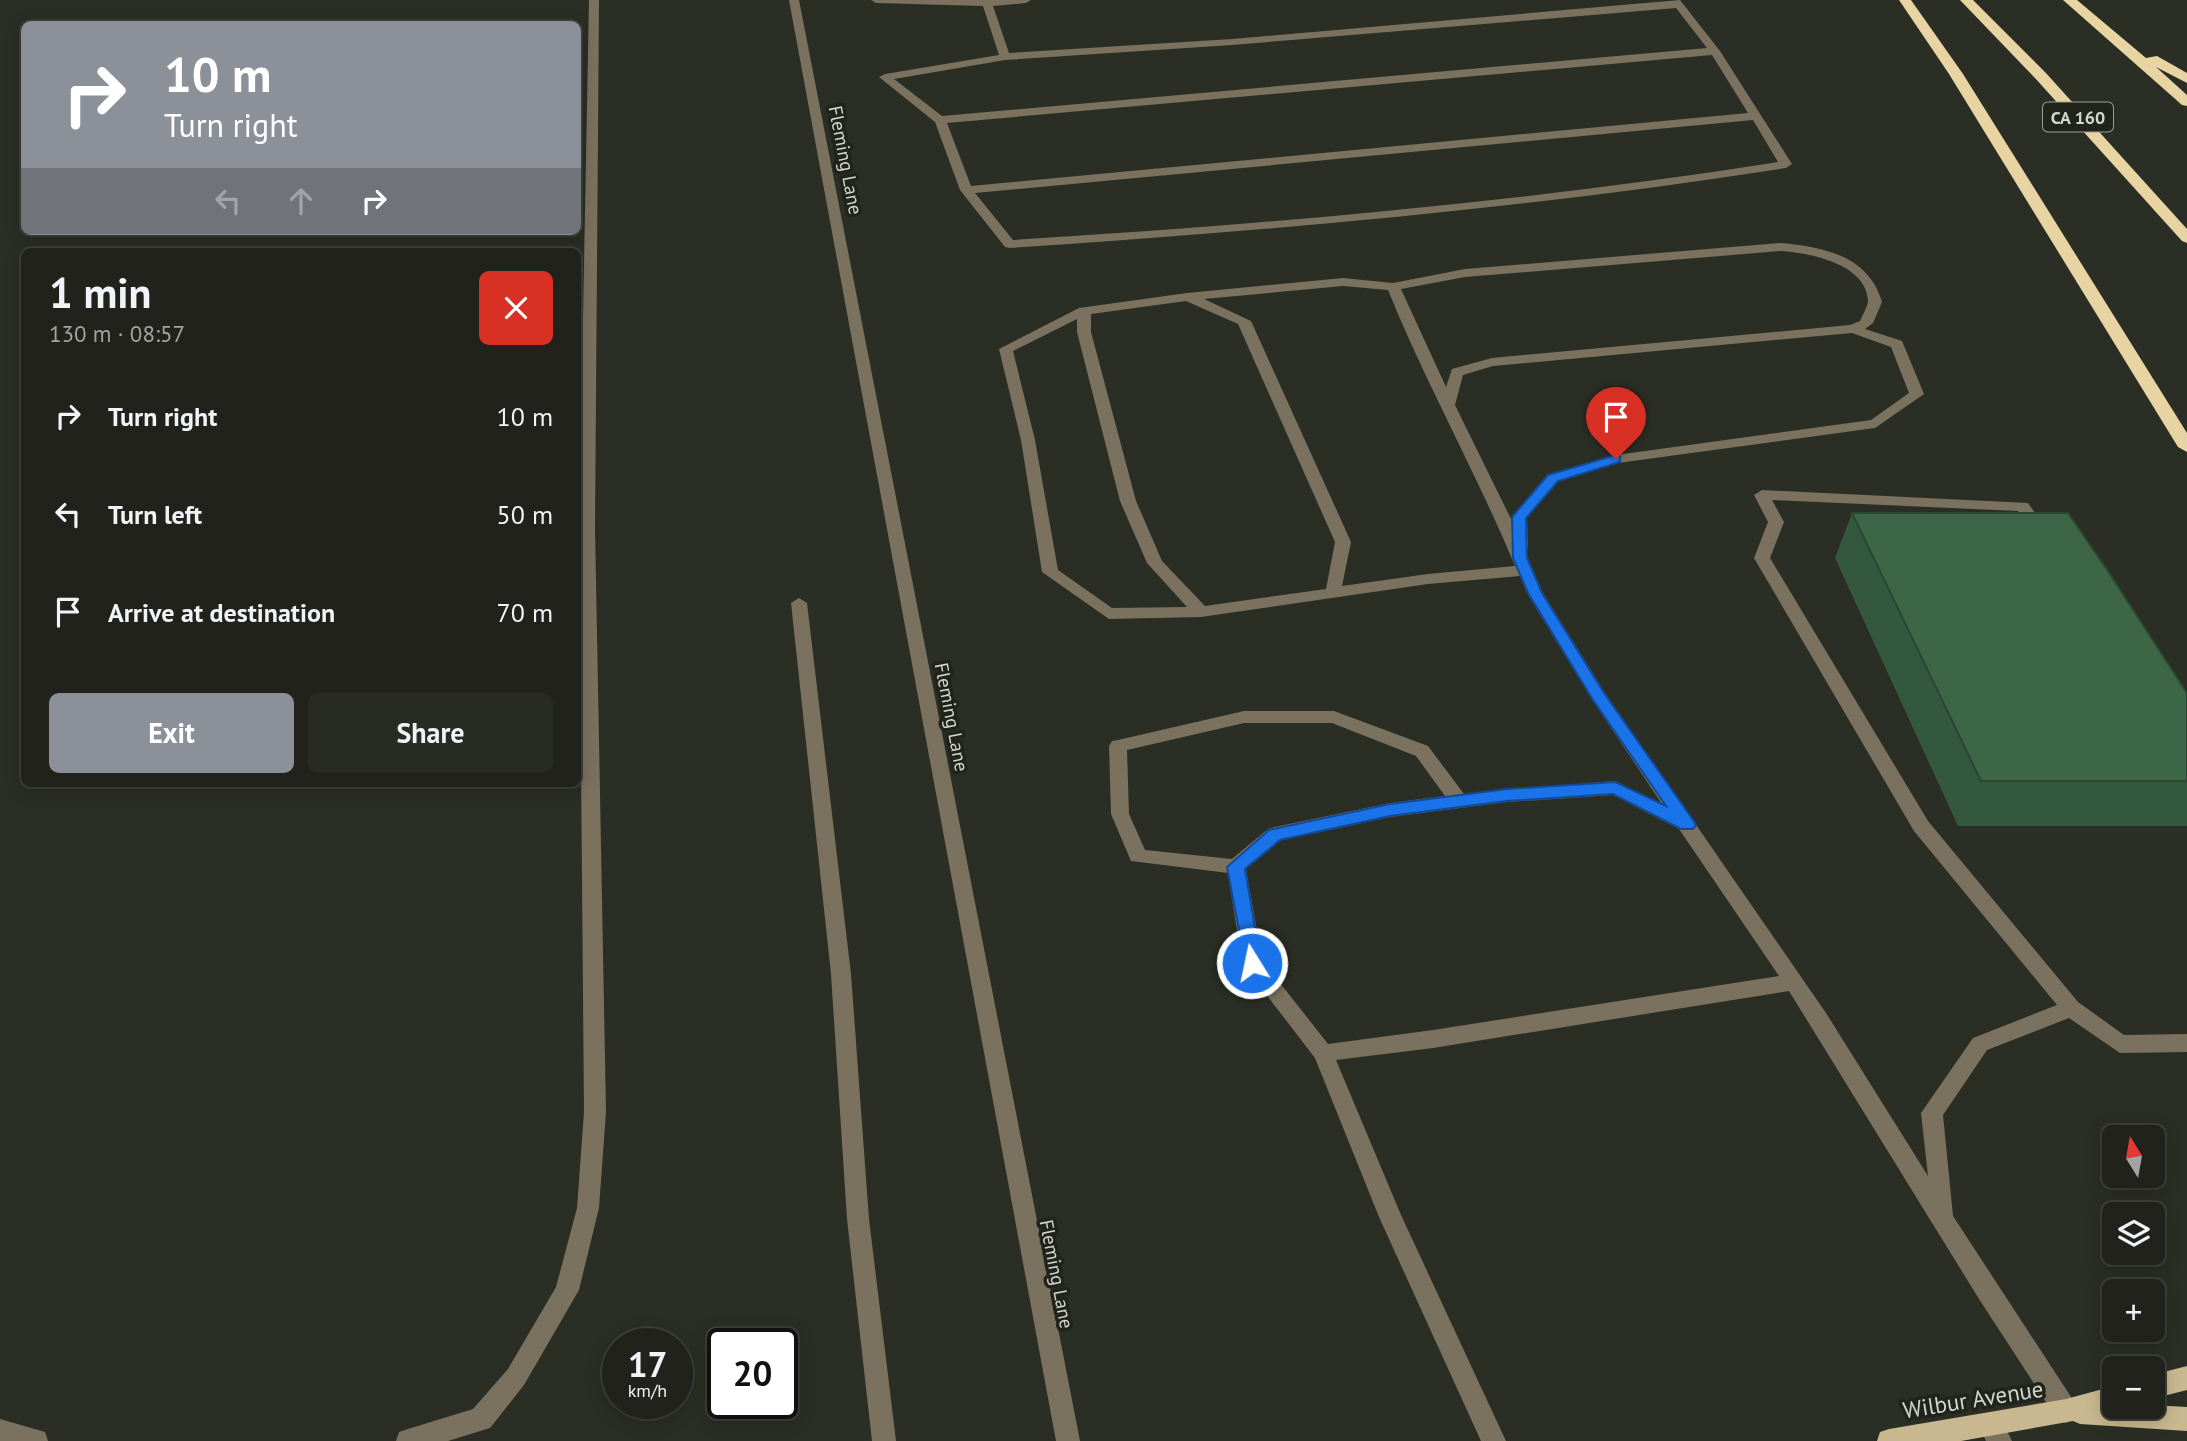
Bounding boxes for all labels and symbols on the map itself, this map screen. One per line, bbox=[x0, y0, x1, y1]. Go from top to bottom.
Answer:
road number: CA 160 bbox=[2043, 103, 2113, 132]
street label: Fleming Lane bbox=[824, 104, 868, 216]
pin bbox=[1586, 387, 1646, 459]
street label: Fleming Lane bbox=[930, 661, 974, 773]
position arrow bbox=[1215, 926, 1289, 1000]
north arrow bbox=[2102, 1125, 2165, 1188]
street label: Fleming Lane bbox=[1035, 1218, 1079, 1330]
speed limit sign: 20 bbox=[707, 1328, 798, 1419]
street label: Wilbur Avenue bbox=[1901, 1374, 2045, 1424]

